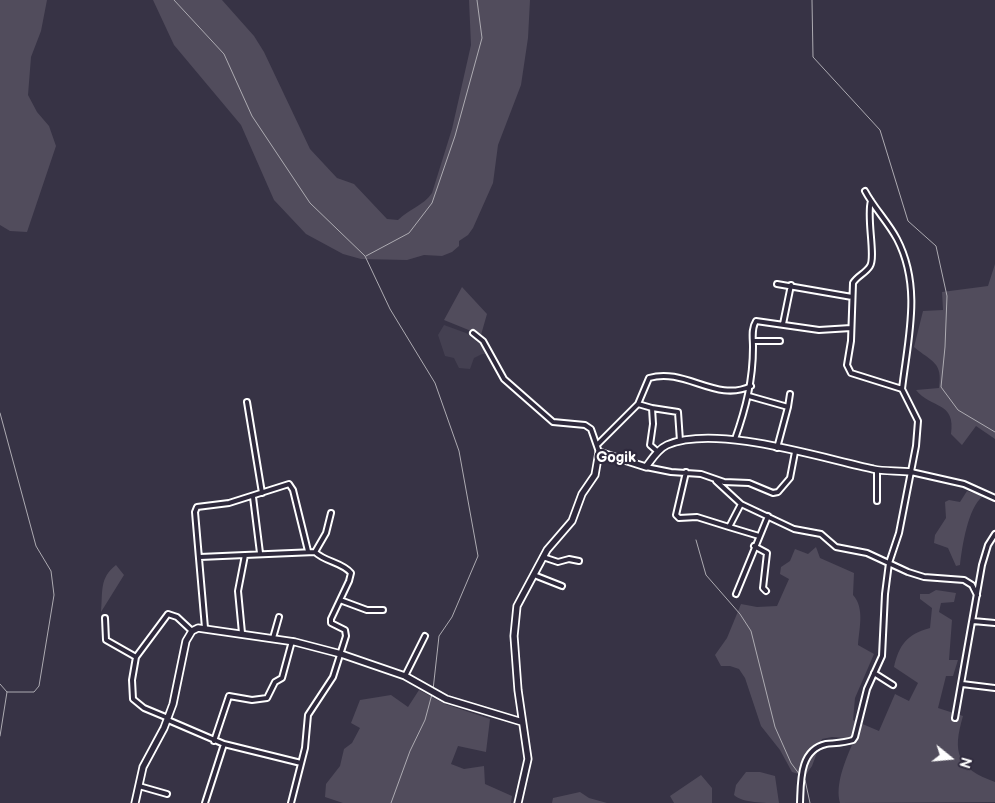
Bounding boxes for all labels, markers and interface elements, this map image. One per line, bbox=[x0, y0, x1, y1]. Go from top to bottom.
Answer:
district label: Gogik bbox=[596, 449, 636, 467]
north arrow bbox=[925, 733, 975, 783]
text: N bbox=[955, 755, 974, 770]

